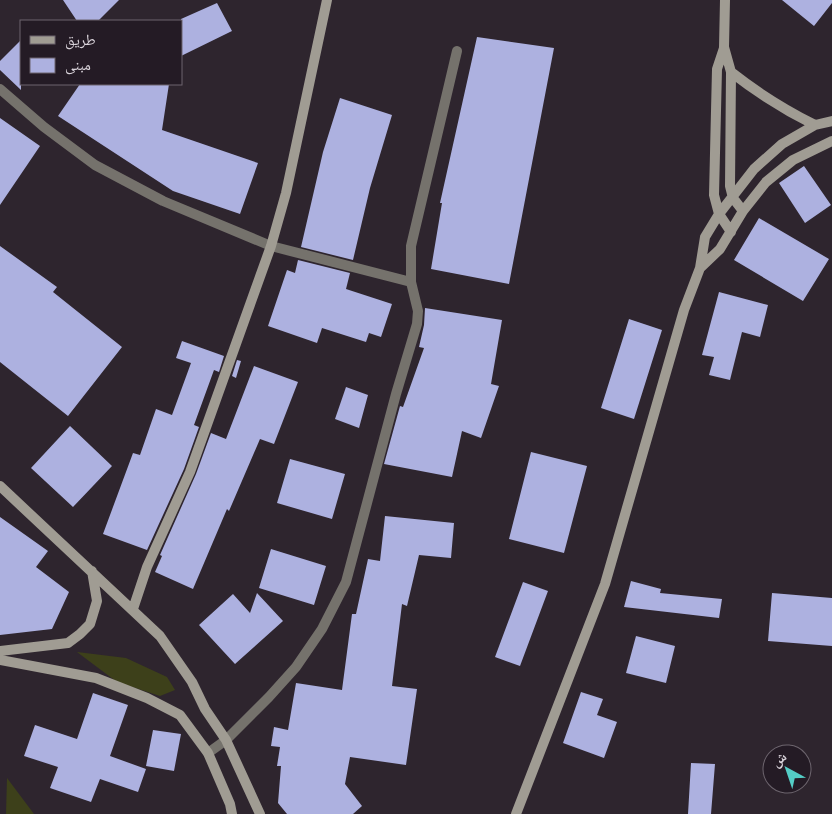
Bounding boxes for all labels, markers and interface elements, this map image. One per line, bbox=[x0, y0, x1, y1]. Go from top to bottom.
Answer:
legend bbox=[20, 20, 182, 85]
text: طريق bbox=[65, 30, 96, 50]
text: مبنى bbox=[65, 55, 91, 75]
north arrow bbox=[762, 744, 812, 794]
text: ش bbox=[767, 747, 790, 771]

